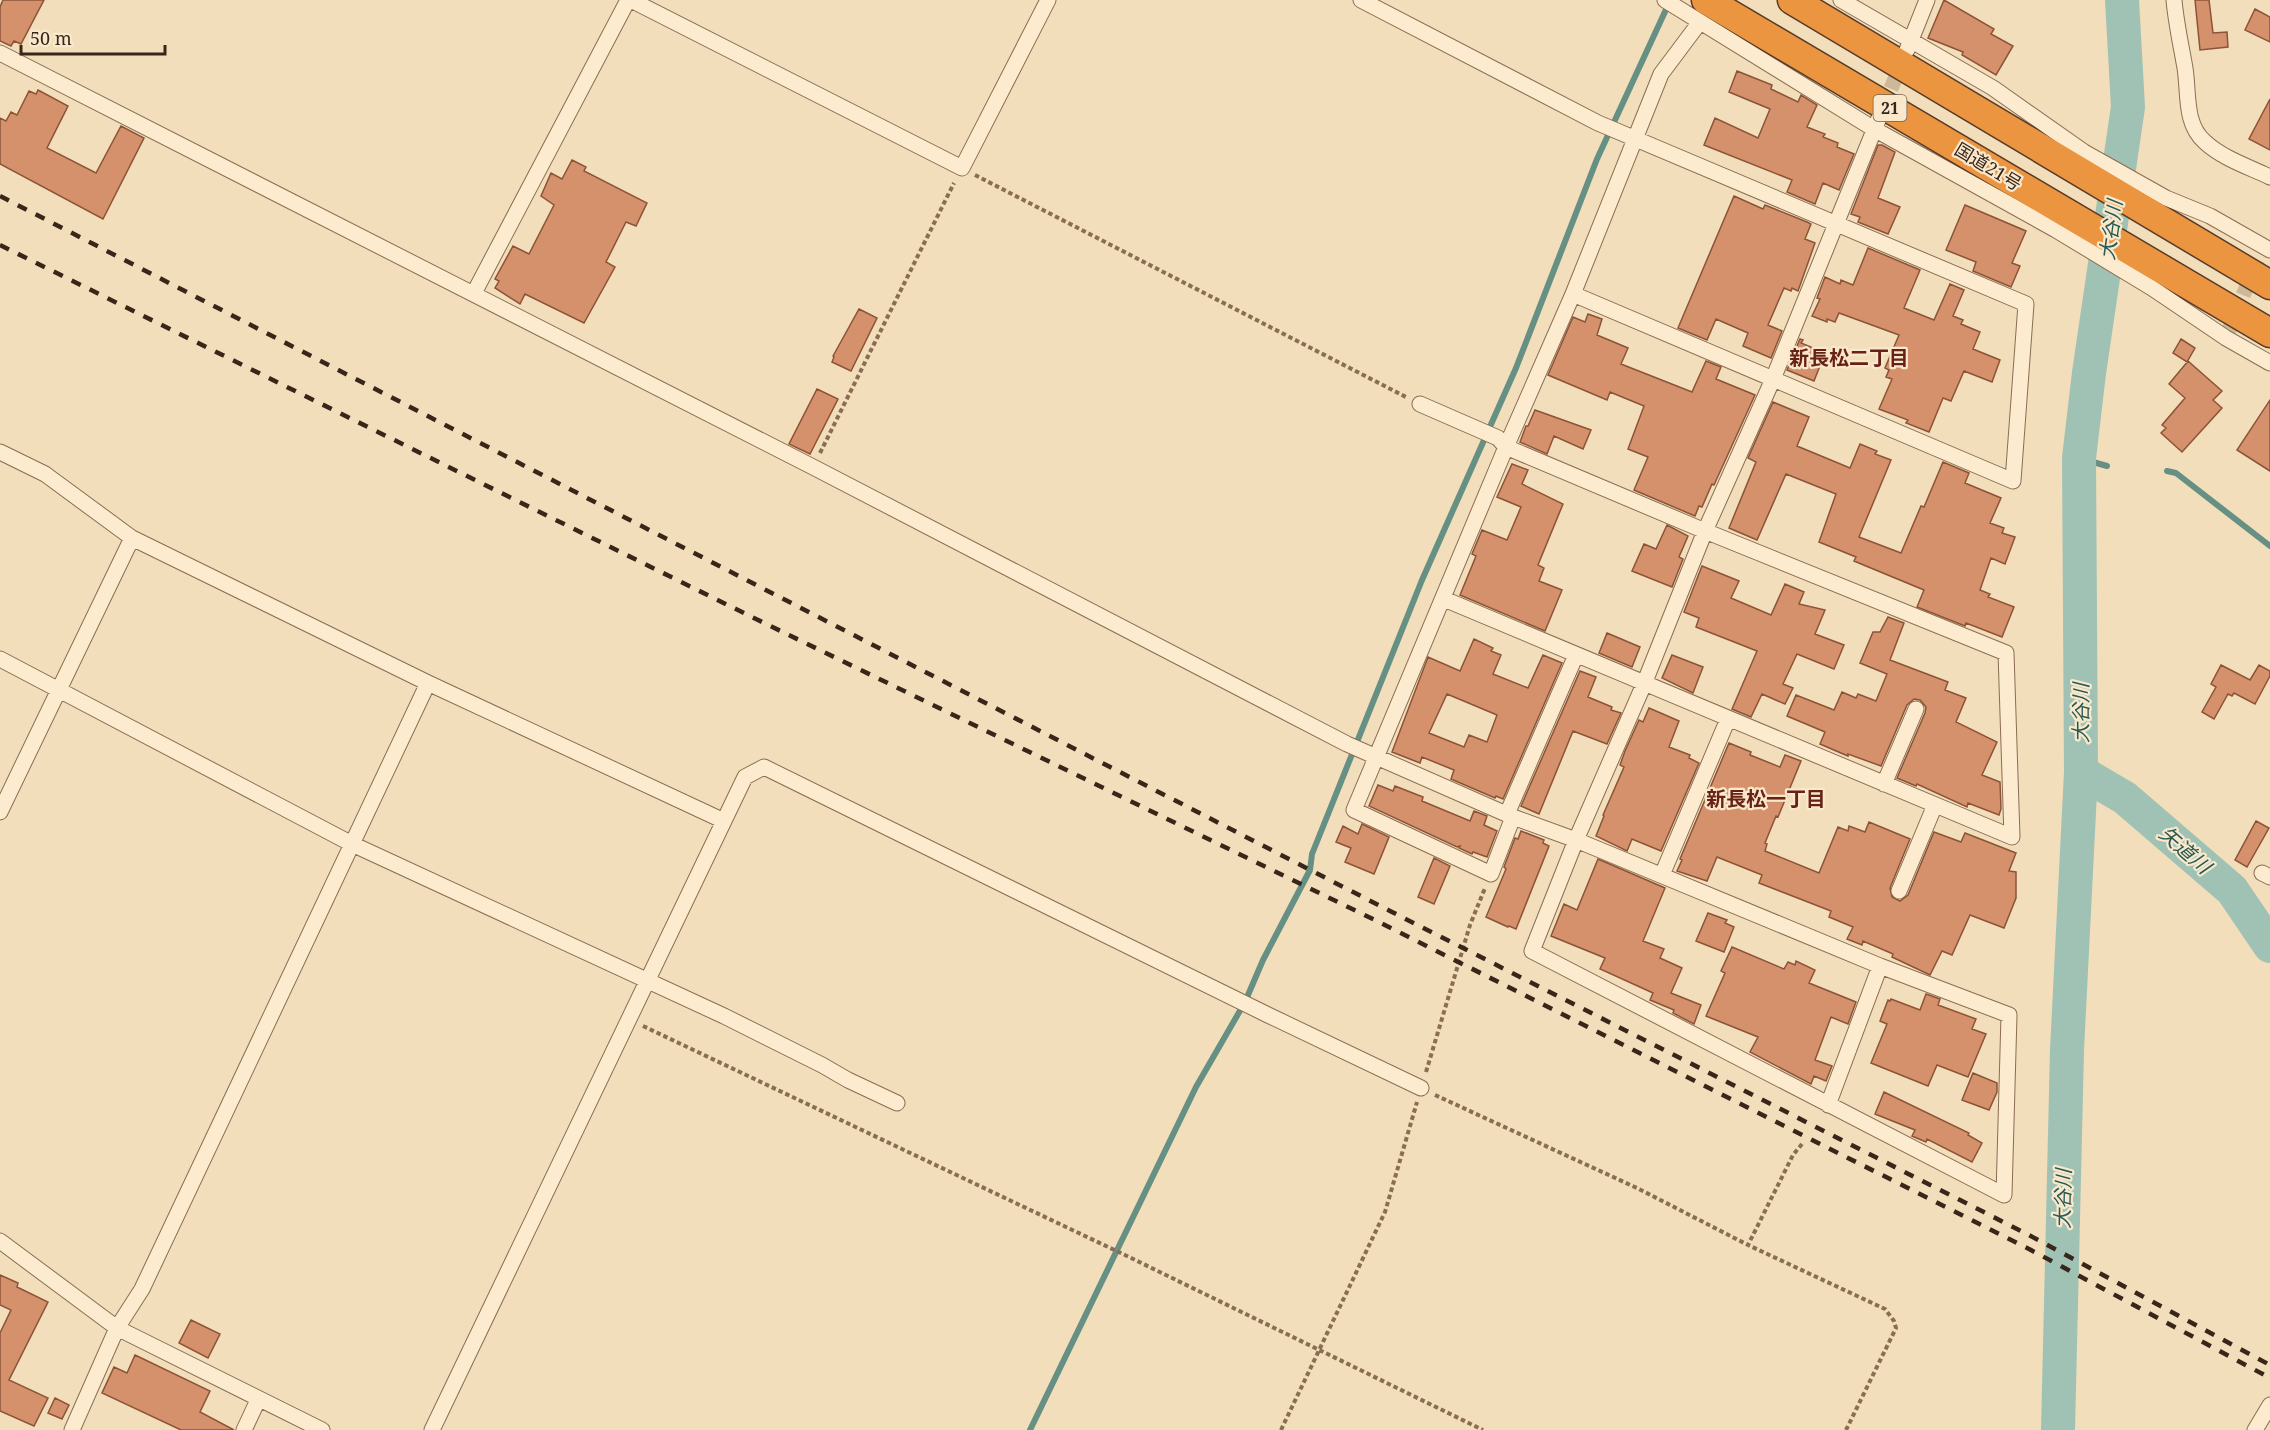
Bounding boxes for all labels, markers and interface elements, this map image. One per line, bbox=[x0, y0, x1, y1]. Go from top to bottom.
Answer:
scale bar bbox=[21, 18, 165, 56]
text: 50 m bbox=[30, 26, 72, 50]
road number: 21 bbox=[1874, 95, 1906, 121]
street label: 国道21号 bbox=[1951, 137, 2026, 196]
water label: 大谷川 bbox=[2093, 196, 2128, 262]
district label: 新長松二丁目 bbox=[1789, 344, 1909, 371]
water label: 大谷川 bbox=[2067, 681, 2094, 743]
district label: 新長松一丁目 bbox=[1706, 785, 1826, 812]
water label: 矢道川 bbox=[2154, 820, 2218, 881]
water label: 大谷川 bbox=[2048, 1167, 2077, 1229]

